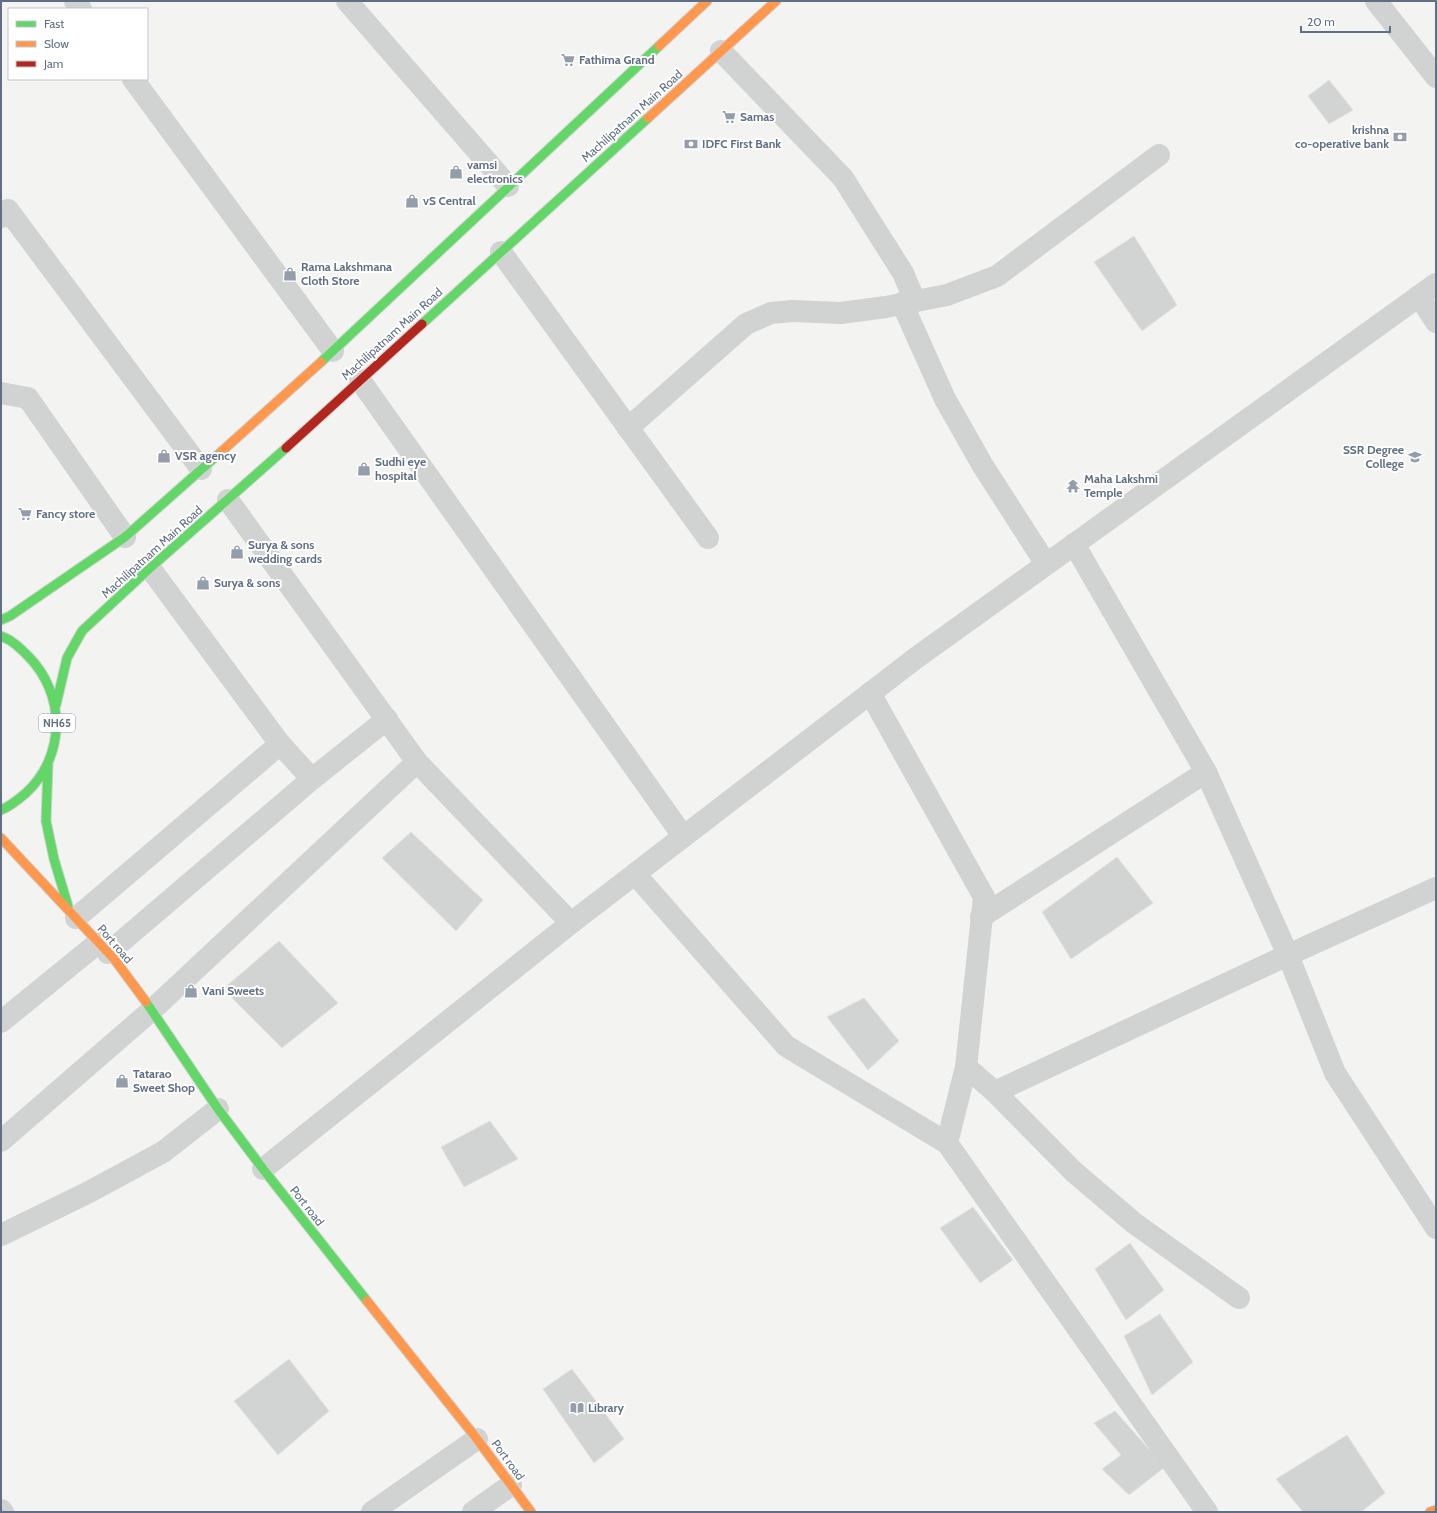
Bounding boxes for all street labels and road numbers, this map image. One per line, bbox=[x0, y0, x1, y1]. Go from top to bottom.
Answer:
street label: Machilipatnam Main Road bbox=[578, 66, 685, 165]
street label: Machilipatnam Main Road bbox=[338, 284, 445, 383]
street label: Machilipatnam Main Road bbox=[98, 502, 205, 601]
road number: NH65 bbox=[39, 714, 75, 732]
street label: Port road bbox=[94, 921, 136, 966]
street label: Port road bbox=[287, 1183, 328, 1229]
street label: Port road bbox=[489, 1436, 528, 1483]

